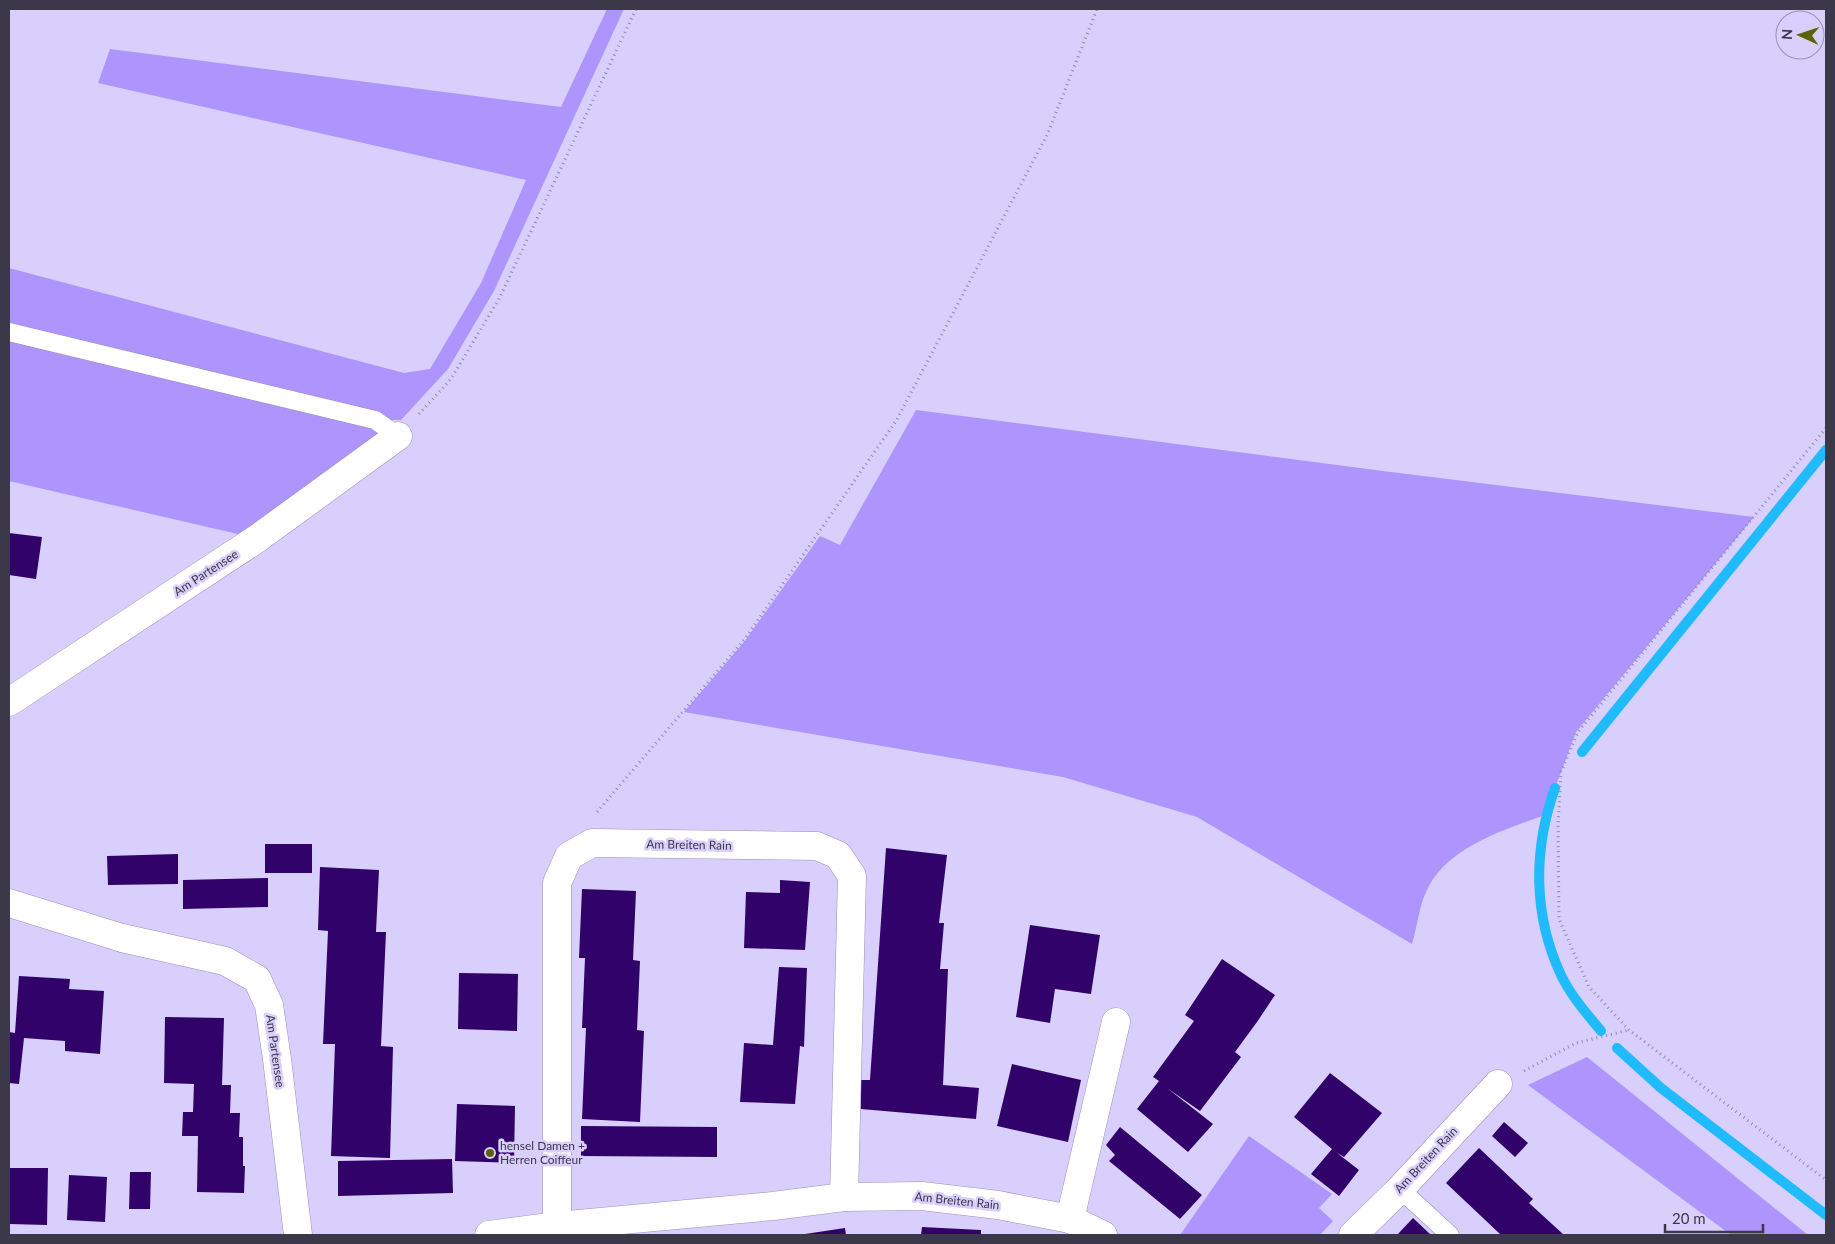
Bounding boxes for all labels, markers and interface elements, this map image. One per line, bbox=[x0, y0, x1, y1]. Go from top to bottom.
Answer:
north arrow bbox=[1775, 10, 1825, 60]
text: N bbox=[1778, 28, 1795, 40]
street label: Am Partensee bbox=[171, 546, 241, 599]
street label: Am Breiten Rain bbox=[646, 836, 732, 853]
street label: Am Partensee bbox=[263, 1013, 288, 1088]
street label: Am Breiten Rain bbox=[1391, 1123, 1460, 1196]
place label: hensel Damen + Herren Coiffeur bbox=[500, 1138, 585, 1167]
marker: hensel Damen + Herren Coiffeur bbox=[484, 1147, 496, 1159]
street label: Am Breiten Rain bbox=[914, 1189, 1000, 1212]
scale bar bbox=[1665, 1202, 1762, 1234]
text: 20 m bbox=[1672, 1209, 1706, 1227]

